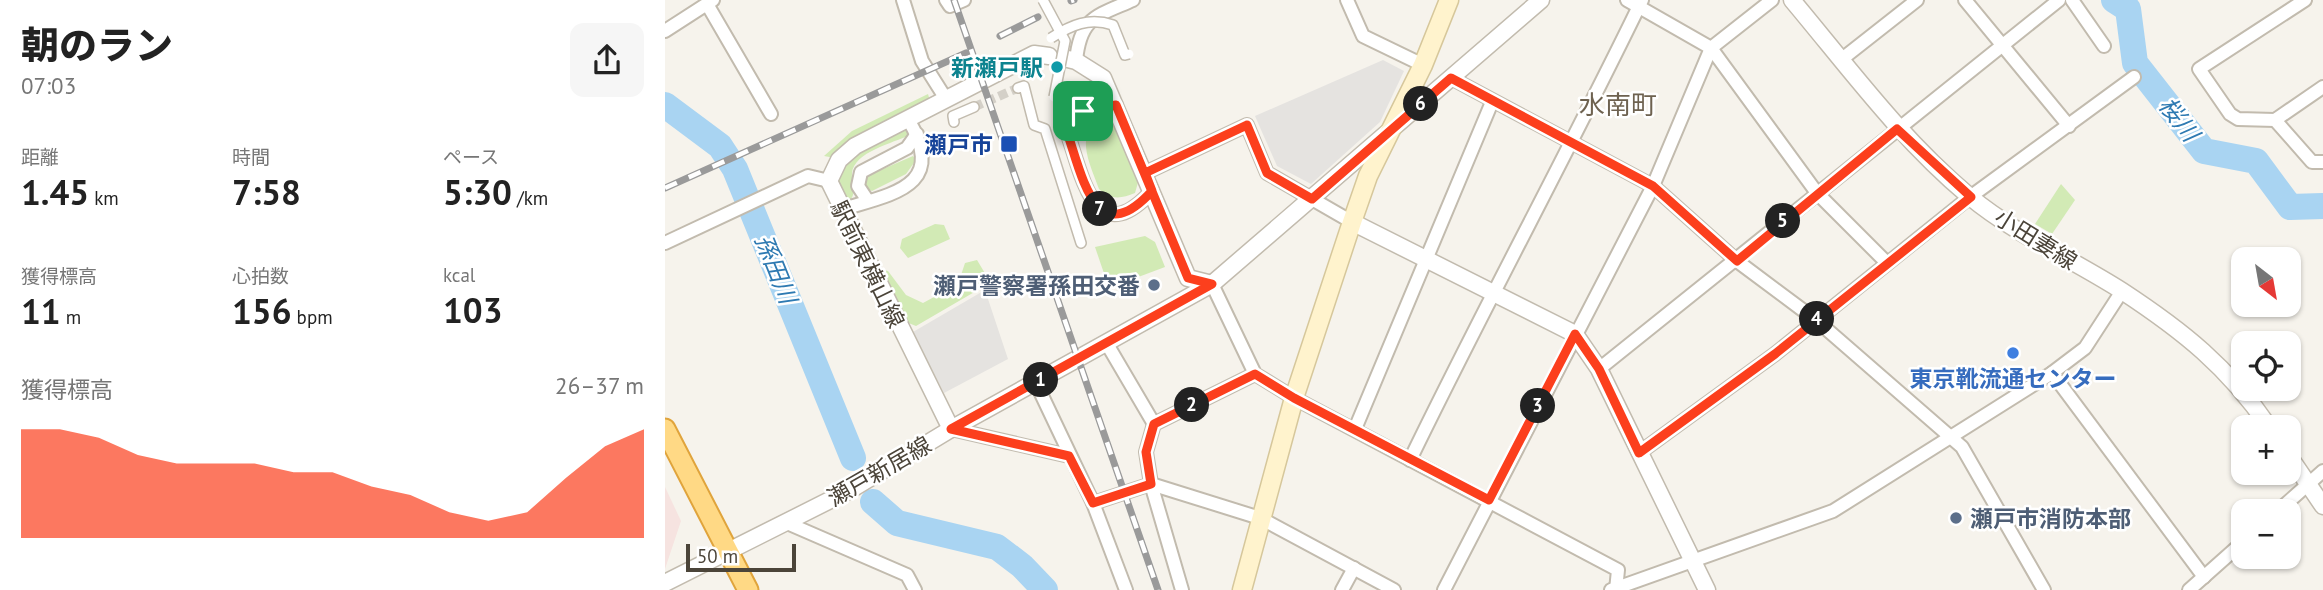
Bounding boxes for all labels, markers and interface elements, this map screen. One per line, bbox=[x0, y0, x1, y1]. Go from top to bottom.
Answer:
text: 朝のラン bbox=[21, 20, 173, 69]
button: share bbox=[570, 23, 644, 97]
place label: 新瀬戸駅 bbox=[951, 53, 1043, 82]
marker: 新瀬戸駅 bbox=[1049, 59, 1065, 75]
text: 07:03 bbox=[21, 71, 76, 100]
pin bbox=[1053, 81, 1113, 141]
pin: 6 bbox=[1403, 86, 1439, 122]
district label: 水南町 bbox=[1579, 88, 1657, 121]
text: 6 bbox=[1415, 91, 1426, 115]
water label: 桜川 bbox=[2152, 91, 2208, 150]
icon: arrive bbox=[1064, 92, 1102, 130]
place label: 瀬戸市 bbox=[924, 130, 993, 159]
marker: 瀬戸市 bbox=[999, 134, 1019, 154]
text: 距離 bbox=[21, 145, 59, 169]
text: 時間 bbox=[232, 145, 270, 169]
text: ペース bbox=[443, 145, 499, 169]
text: 1.45 bbox=[21, 169, 89, 215]
text: 7:58 bbox=[232, 169, 301, 215]
text: 5:30 bbox=[443, 169, 512, 215]
text: km bbox=[89, 186, 119, 210]
text: /km bbox=[512, 186, 548, 210]
pin: 7 bbox=[1083, 192, 1117, 227]
street label: 駅前東横山線 bbox=[825, 196, 911, 332]
text: 7 bbox=[1094, 196, 1105, 220]
street label: 小田妻線 bbox=[1989, 202, 2083, 276]
pin: 5 bbox=[1765, 204, 1801, 238]
text: 5 bbox=[1777, 208, 1788, 232]
water label: 孫田川 bbox=[748, 230, 805, 311]
north arrow bbox=[2231, 247, 2301, 317]
map controls bbox=[2231, 247, 2301, 569]
text: kcal bbox=[443, 263, 475, 287]
text: 獲得標高 bbox=[21, 264, 97, 288]
text: 心拍数 bbox=[232, 264, 289, 288]
place label: 瀬戸警察署孫田交番 bbox=[933, 271, 1140, 300]
marker: 瀬戸警察署孫田交番 bbox=[1146, 277, 1162, 293]
text: 103 bbox=[443, 287, 503, 333]
text: 11 bbox=[21, 288, 61, 334]
text: 156 bbox=[232, 288, 292, 334]
pin: 4 bbox=[1799, 302, 1835, 336]
text: m bbox=[61, 305, 81, 329]
text: bpm bbox=[292, 305, 333, 329]
text: 4 bbox=[1811, 306, 1822, 330]
button: locate bbox=[2231, 331, 2301, 401]
marker: 東京靴流通センター bbox=[2005, 345, 2021, 361]
pin: 1 bbox=[1023, 362, 1059, 398]
place label: 東京靴流通センター bbox=[1910, 364, 2117, 393]
text: 1 bbox=[1035, 367, 1046, 391]
text: 26–37 m bbox=[555, 371, 644, 400]
text: 獲得標高 bbox=[21, 375, 113, 404]
pin: 2 bbox=[1175, 388, 1209, 422]
pin: 3 bbox=[1521, 388, 1555, 424]
text: 2 bbox=[1186, 392, 1197, 416]
text: 3 bbox=[1532, 393, 1543, 417]
button: + bbox=[2231, 415, 2301, 485]
street label: 瀬戸新居線 bbox=[822, 430, 936, 512]
button: − bbox=[2231, 499, 2301, 569]
place label: 瀬戸市消防本部 bbox=[1970, 504, 2131, 533]
marker: 瀬戸市消防本部 bbox=[1948, 510, 1964, 526]
scale bar bbox=[686, 541, 796, 573]
text: 50 m bbox=[697, 544, 738, 568]

